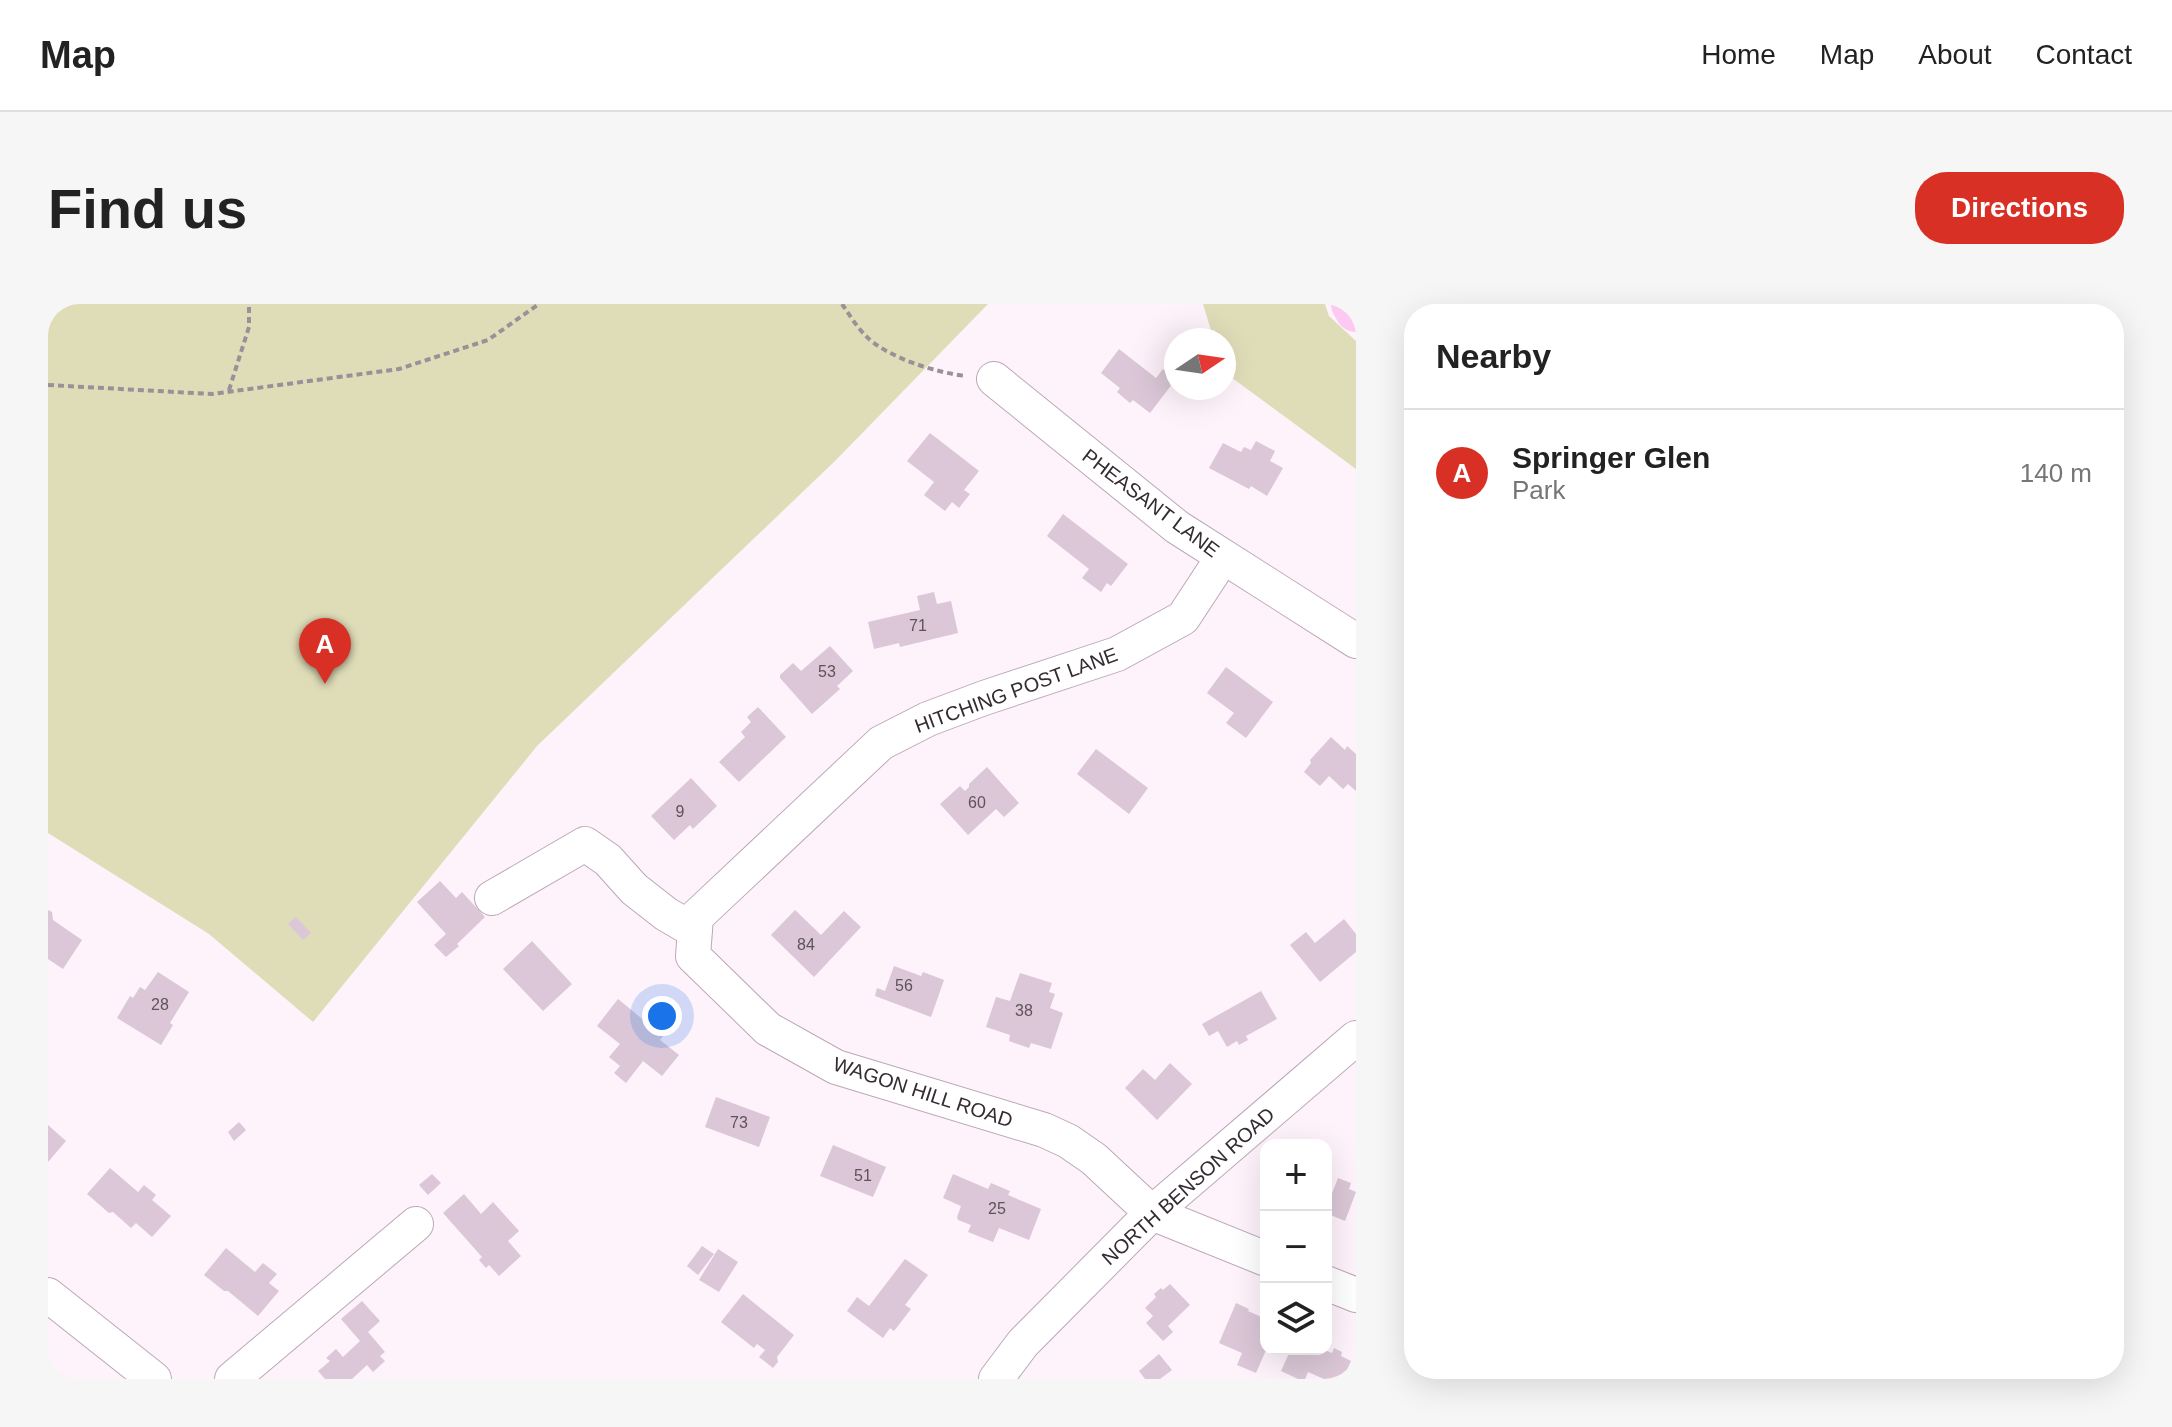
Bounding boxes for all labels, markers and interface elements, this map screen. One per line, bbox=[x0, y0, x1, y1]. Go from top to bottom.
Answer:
text: Map bbox=[40, 34, 116, 76]
text: Home bbox=[1701, 39, 1776, 70]
text: Map bbox=[1820, 39, 1874, 70]
text: About bbox=[1918, 39, 1992, 70]
text: Contact bbox=[2036, 39, 2132, 70]
button: Directions bbox=[1915, 172, 2124, 244]
text: Find us bbox=[48, 177, 247, 240]
north arrow bbox=[1164, 328, 1236, 400]
text: Nearby bbox=[1436, 337, 1551, 375]
text: Springer Glen bbox=[1512, 441, 1710, 474]
street label: PHEASANT LANE bbox=[1078, 444, 1224, 562]
text: A bbox=[1453, 458, 1471, 488]
text: 140 m bbox=[2020, 458, 2092, 488]
text: Park bbox=[1512, 475, 1565, 505]
house number: 71 bbox=[909, 617, 927, 634]
pin: A bbox=[299, 618, 351, 684]
street label: HITCHING POST LANE bbox=[912, 643, 1120, 737]
house number: 53 bbox=[818, 663, 836, 680]
house number: 60 bbox=[968, 794, 986, 811]
house number: 9 bbox=[676, 803, 685, 820]
house number: 84 bbox=[797, 936, 815, 953]
house number: 56 bbox=[895, 977, 913, 994]
house number: 28 bbox=[151, 996, 169, 1013]
your location bbox=[642, 996, 682, 1036]
house number: 38 bbox=[1015, 1002, 1033, 1019]
street label: WAGON HILL ROAD bbox=[830, 1053, 1016, 1131]
street label: NORTH BENSON ROAD bbox=[1097, 1103, 1279, 1269]
house number: 73 bbox=[730, 1114, 748, 1131]
map controls bbox=[1260, 1139, 1332, 1355]
button: + bbox=[1260, 1139, 1332, 1211]
house number: 51 bbox=[854, 1167, 872, 1184]
house number: 25 bbox=[988, 1200, 1006, 1217]
button: − bbox=[1260, 1211, 1332, 1283]
button: layers bbox=[1260, 1283, 1332, 1355]

